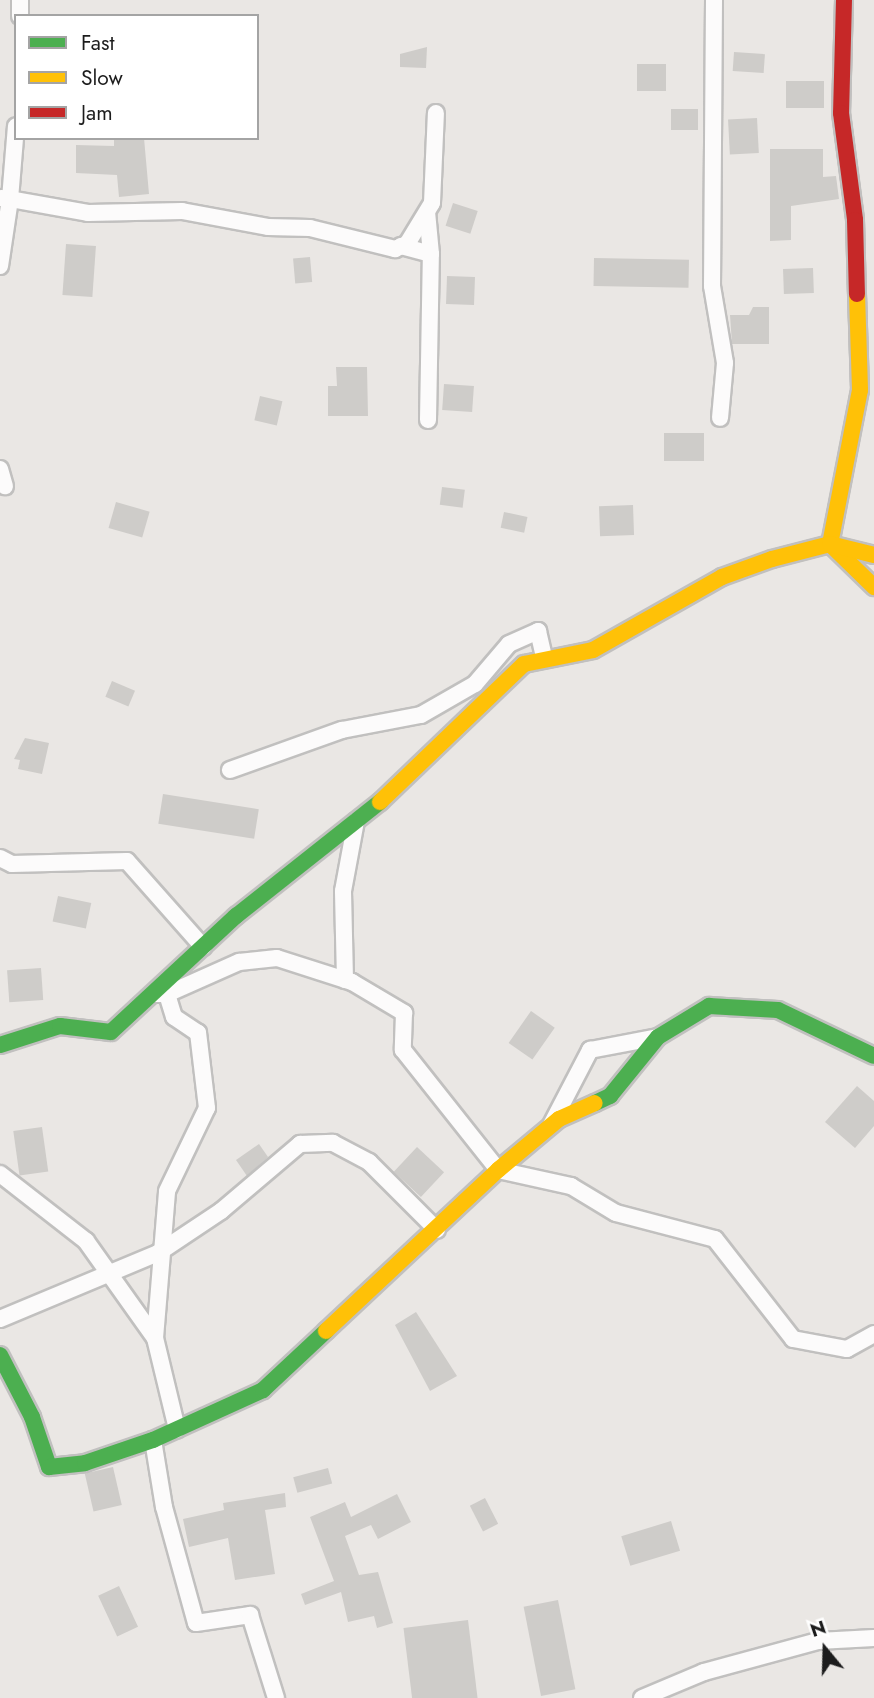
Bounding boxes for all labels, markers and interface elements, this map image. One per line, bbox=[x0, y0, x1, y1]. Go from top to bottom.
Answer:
legend bbox=[14, 14, 259, 140]
text: Fast bbox=[81, 28, 114, 58]
text: Slow bbox=[81, 63, 123, 93]
text: Jam bbox=[81, 98, 113, 128]
text: N bbox=[806, 1613, 830, 1644]
north arrow bbox=[790, 1614, 860, 1684]

